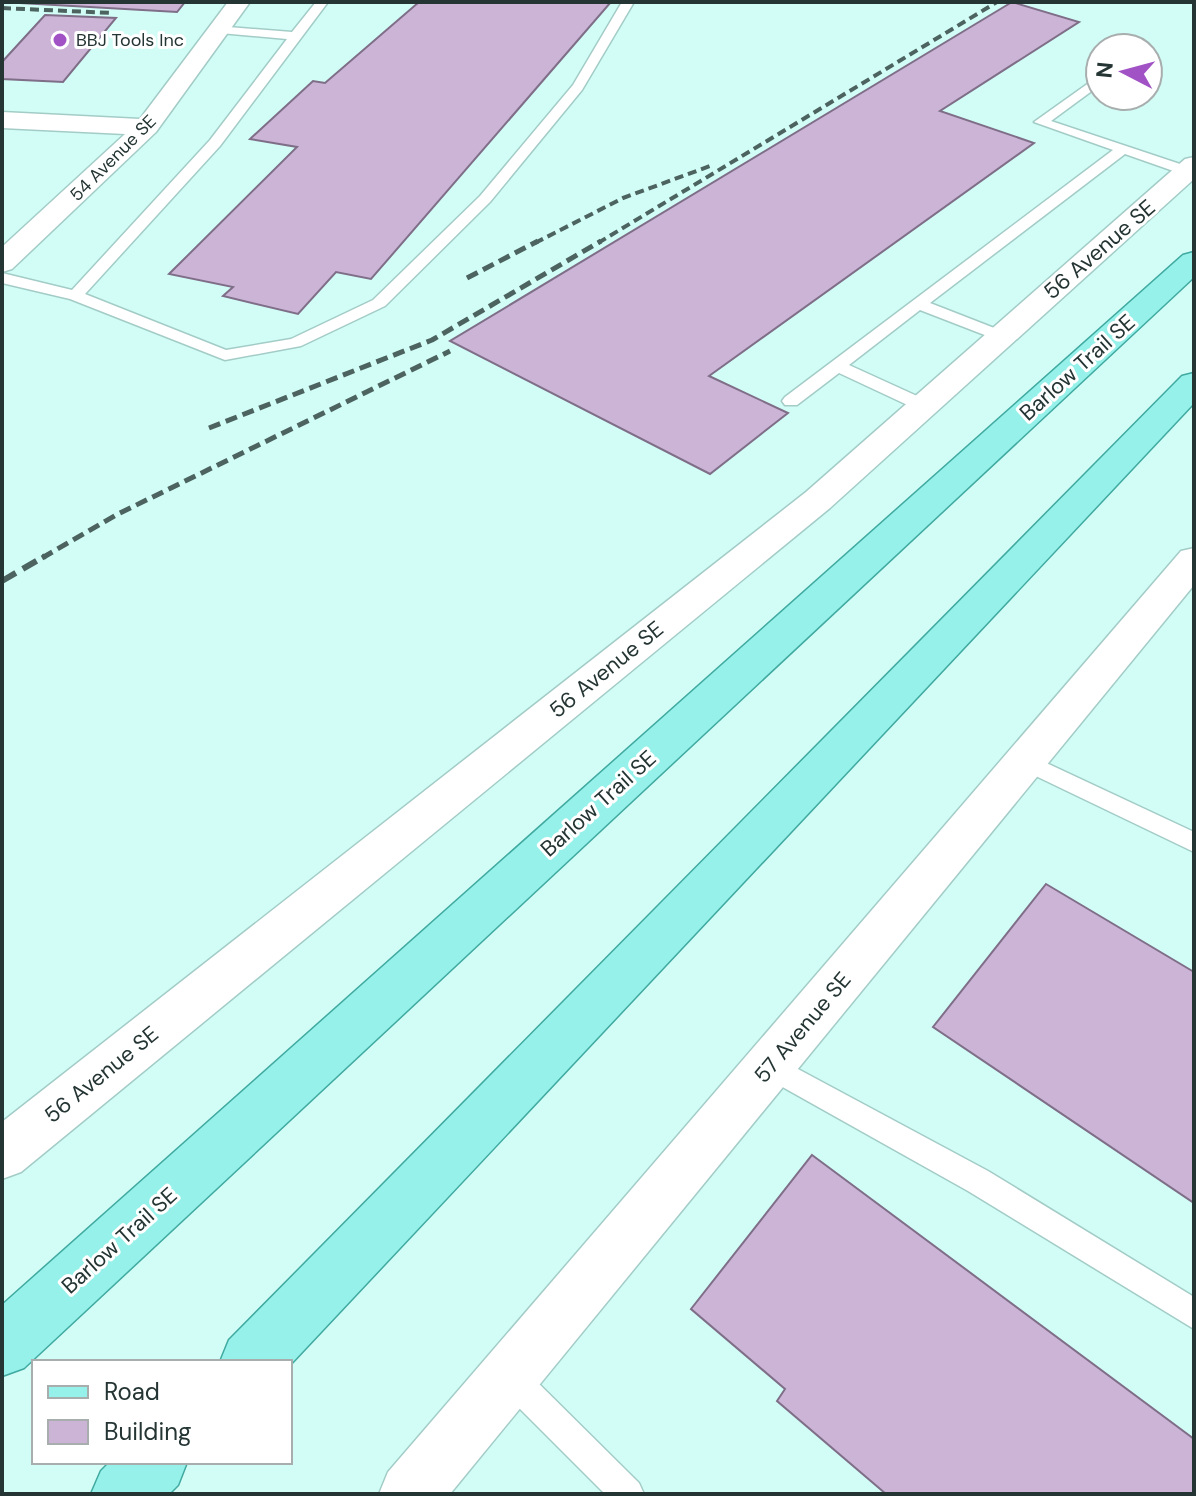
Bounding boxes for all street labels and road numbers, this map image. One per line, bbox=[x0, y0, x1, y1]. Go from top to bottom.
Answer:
street label: 54 Avenue SE bbox=[64, 109, 162, 207]
street label: 56 Avenue SE bbox=[1037, 193, 1161, 306]
street label: Barlow Trail SE bbox=[1013, 308, 1141, 427]
street label: 56 Avenue SE bbox=[543, 614, 669, 724]
street label: Barlow Trail SE bbox=[534, 744, 662, 863]
street label: 57 Avenue SE bbox=[747, 966, 857, 1089]
street label: 56 Avenue SE bbox=[38, 1019, 164, 1129]
street label: Barlow Trail SE bbox=[55, 1181, 183, 1300]

